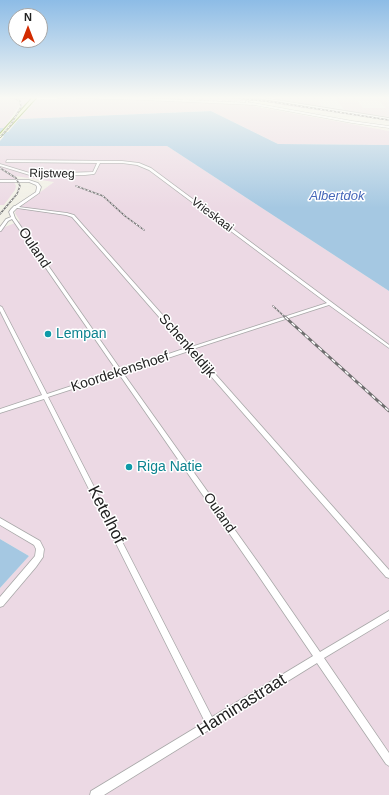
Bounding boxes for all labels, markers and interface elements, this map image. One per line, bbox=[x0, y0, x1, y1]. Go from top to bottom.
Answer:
north arrow bbox=[8, 8, 48, 48]
text: N bbox=[24, 11, 32, 23]
street label: Rijstweg bbox=[29, 166, 75, 182]
water label: Albertdok bbox=[310, 188, 364, 204]
street label: Vrieskaai bbox=[188, 195, 236, 235]
street label: Ouland bbox=[14, 225, 54, 271]
street label: Schenkeldijk bbox=[155, 311, 219, 381]
place label: Lempan bbox=[56, 326, 107, 342]
marker: Lempan bbox=[43, 329, 53, 339]
street label: Koordekenshoef bbox=[69, 348, 171, 396]
place label: Riga Natie bbox=[137, 459, 202, 475]
marker: Riga Natie bbox=[124, 462, 134, 472]
street label: Ketelhof bbox=[83, 483, 129, 547]
street label: Ouland bbox=[199, 490, 239, 536]
street label: Haminastraat bbox=[194, 670, 290, 740]

